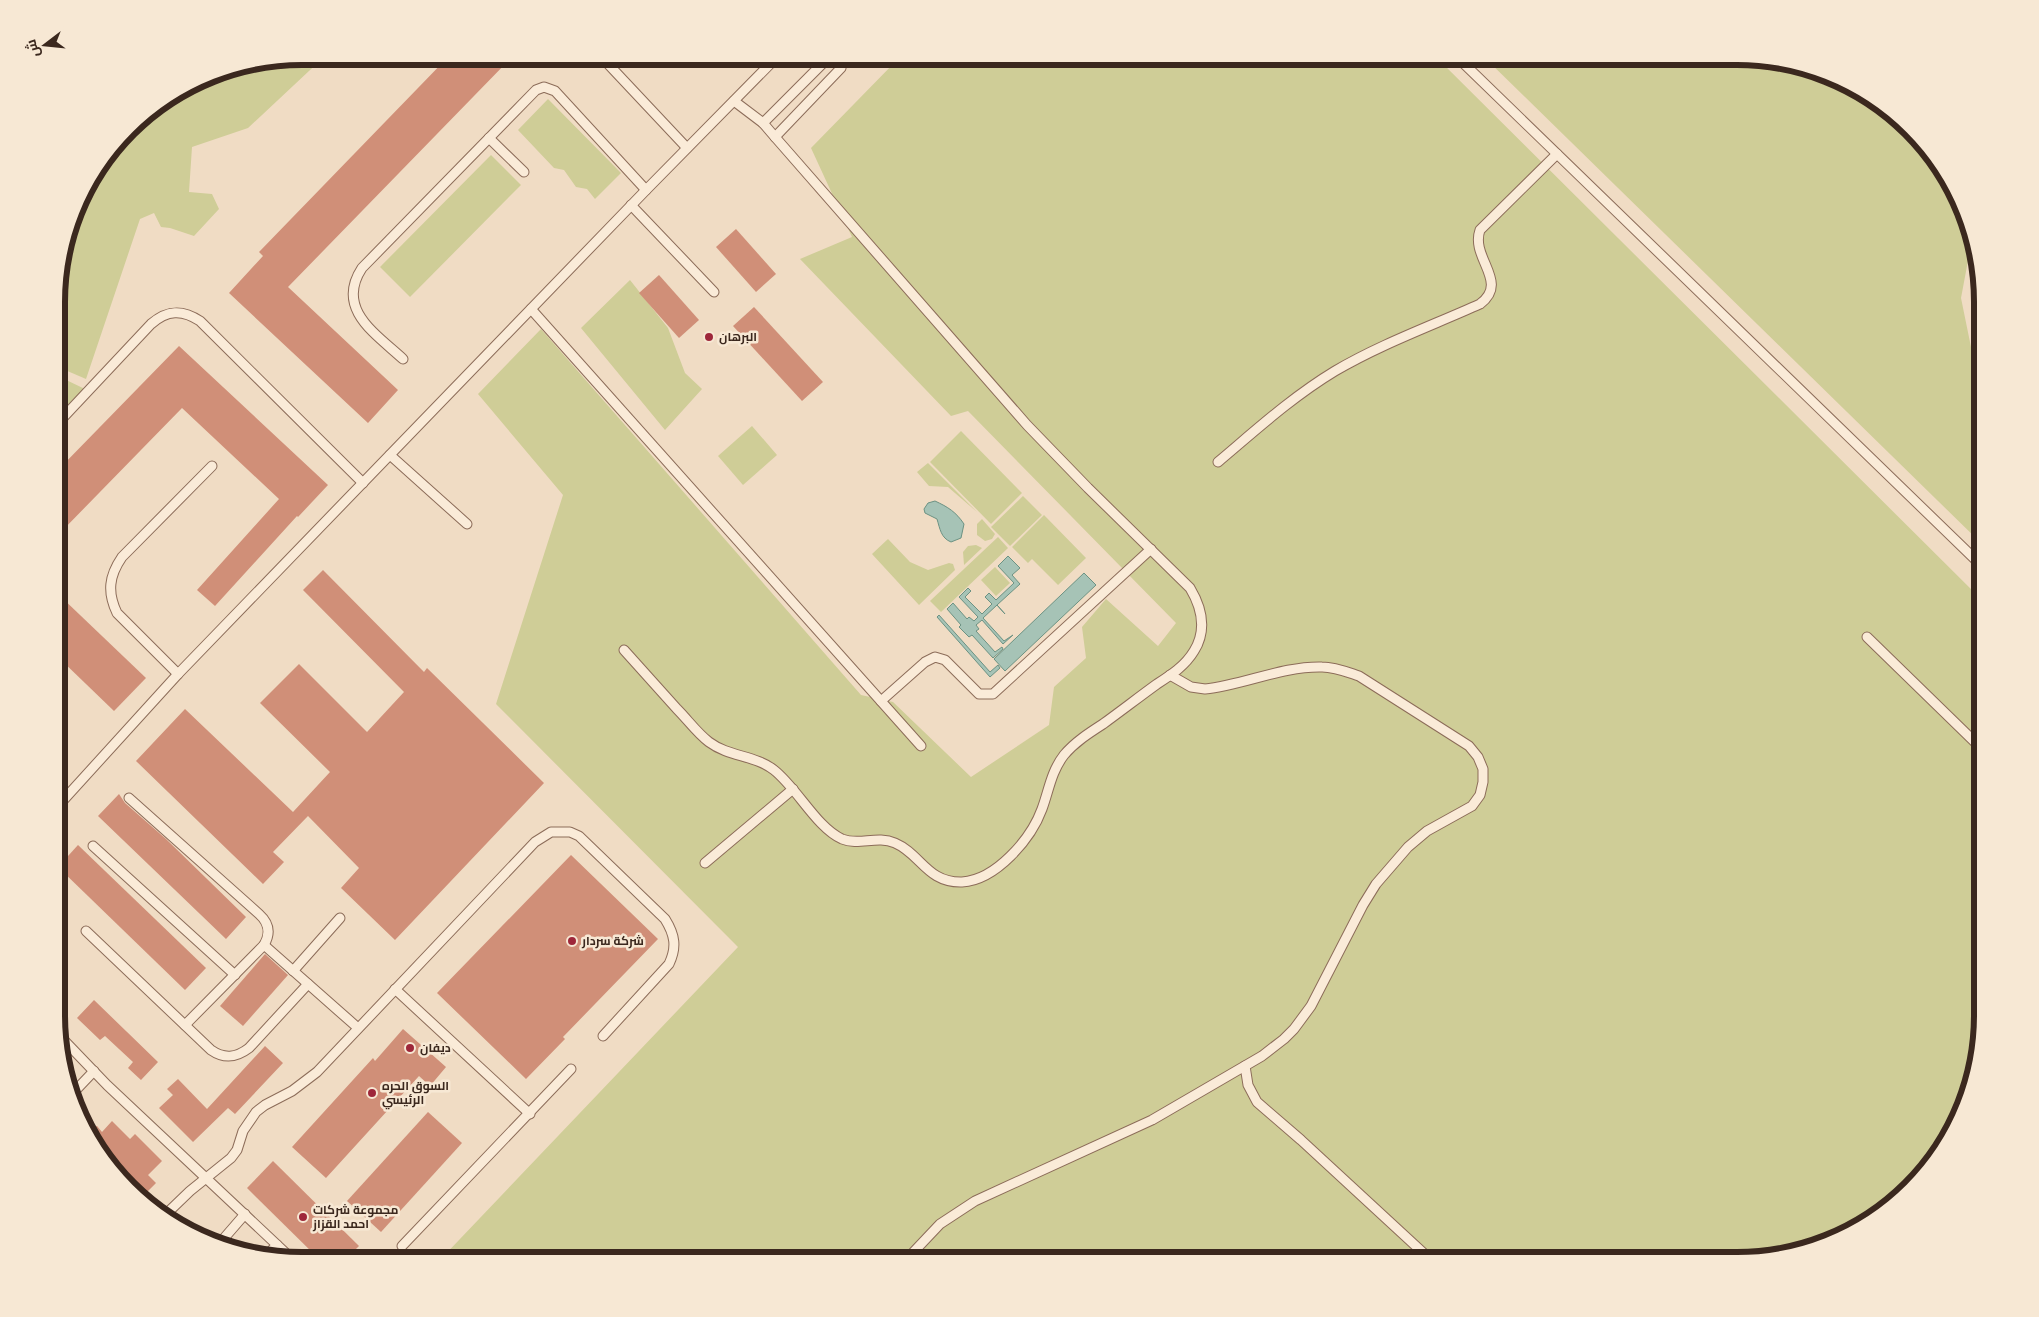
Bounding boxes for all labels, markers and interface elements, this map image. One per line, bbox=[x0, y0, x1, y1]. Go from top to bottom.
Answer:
north arrow bbox=[20, 20, 70, 70]
text: ش bbox=[21, 37, 44, 60]
place label: البرهان bbox=[719, 329, 757, 345]
marker: البرهان bbox=[703, 331, 715, 343]
place label: شركة سردار bbox=[581, 933, 644, 949]
marker: شركة سردار bbox=[566, 935, 578, 947]
place label: ديفان bbox=[420, 1040, 451, 1056]
marker: ديفان bbox=[404, 1042, 416, 1054]
place label: السوق الحره الرئيسي bbox=[382, 1078, 449, 1110]
marker: السوق الحره الرئيسي bbox=[366, 1087, 378, 1099]
place label: مجموعة شركات احمد القزاز bbox=[312, 1202, 399, 1232]
marker: مجموعة شركات احمد القزاز bbox=[297, 1211, 309, 1223]

